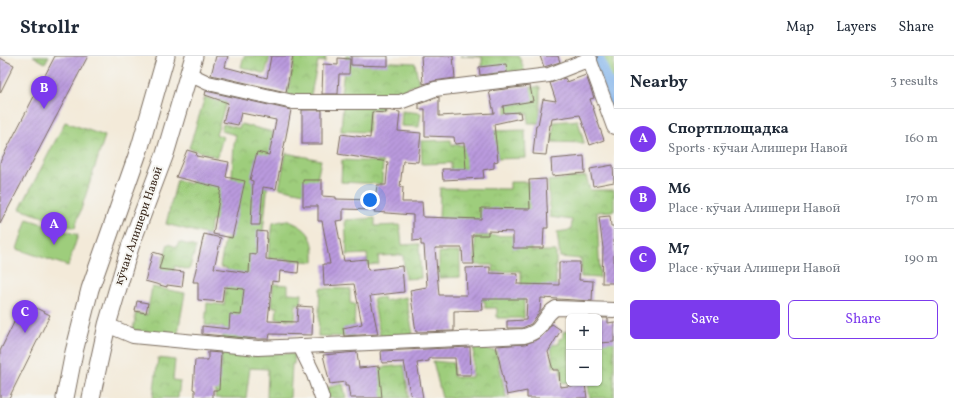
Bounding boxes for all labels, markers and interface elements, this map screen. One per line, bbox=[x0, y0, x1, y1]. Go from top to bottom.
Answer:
text: Strollr bbox=[20, 15, 80, 41]
text: Map bbox=[786, 18, 814, 37]
text: Layers bbox=[836, 18, 876, 37]
text: Share bbox=[898, 18, 934, 37]
text: Nearby bbox=[630, 71, 688, 94]
text: 3 results bbox=[890, 73, 938, 91]
pin: B bbox=[31, 76, 57, 109]
text: Спортплощадка bbox=[668, 119, 789, 140]
text: A bbox=[638, 130, 648, 148]
text: 160 m bbox=[904, 130, 938, 148]
text: Sports · кӯчаи Алишери Навоӣ bbox=[668, 140, 848, 158]
street label: кӯчаи Алишери Навоӣ bbox=[111, 165, 167, 287]
text: М6 bbox=[668, 179, 691, 200]
your location bbox=[360, 190, 380, 210]
text: B bbox=[639, 190, 647, 208]
text: 170 m bbox=[905, 190, 938, 208]
text: Place · кӯчаи Алишери Навоӣ bbox=[668, 200, 840, 218]
pin: A bbox=[41, 212, 67, 245]
text: М7 bbox=[668, 239, 690, 260]
text: C bbox=[639, 250, 647, 268]
text: 190 m bbox=[904, 250, 938, 268]
text: Place · кӯчаи Алишери Навоӣ bbox=[668, 260, 840, 278]
pin: C bbox=[12, 300, 38, 333]
button: Save bbox=[630, 300, 780, 339]
button: Share bbox=[788, 300, 938, 339]
map controls bbox=[566, 314, 602, 386]
button: + bbox=[566, 314, 602, 350]
button: − bbox=[566, 350, 602, 386]

